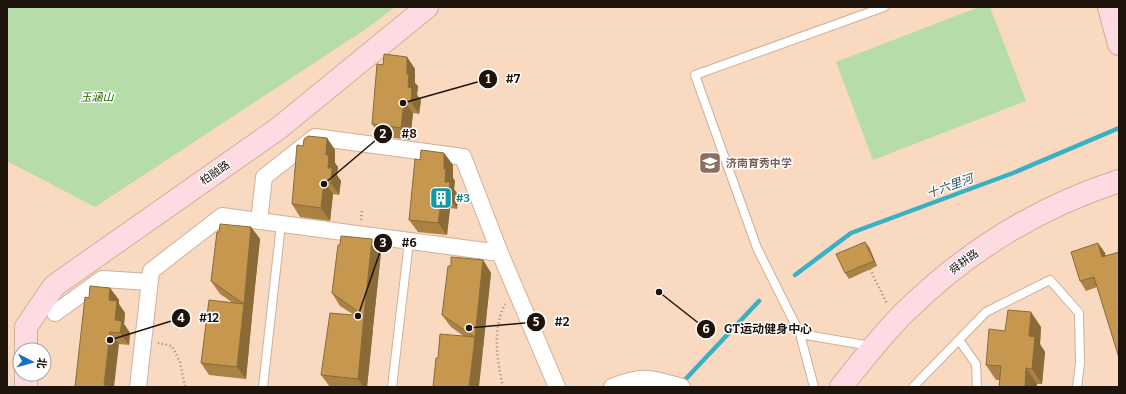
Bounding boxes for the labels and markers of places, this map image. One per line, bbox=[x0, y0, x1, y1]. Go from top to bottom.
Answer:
callout: #7 bbox=[478, 67, 528, 91]
callout: #8 bbox=[373, 122, 425, 146]
school or university icon: 济南育秀中学 bbox=[697, 150, 723, 176]
place label: 济南育秀中学 bbox=[726, 157, 792, 170]
building icon: #3 bbox=[428, 185, 454, 211]
place label: #3 bbox=[456, 192, 470, 205]
callout: #6 bbox=[373, 231, 424, 255]
callout: #12 bbox=[171, 306, 227, 330]
callout: #2 bbox=[526, 310, 577, 334]
callout: GT运动健身中心 bbox=[696, 317, 820, 341]

